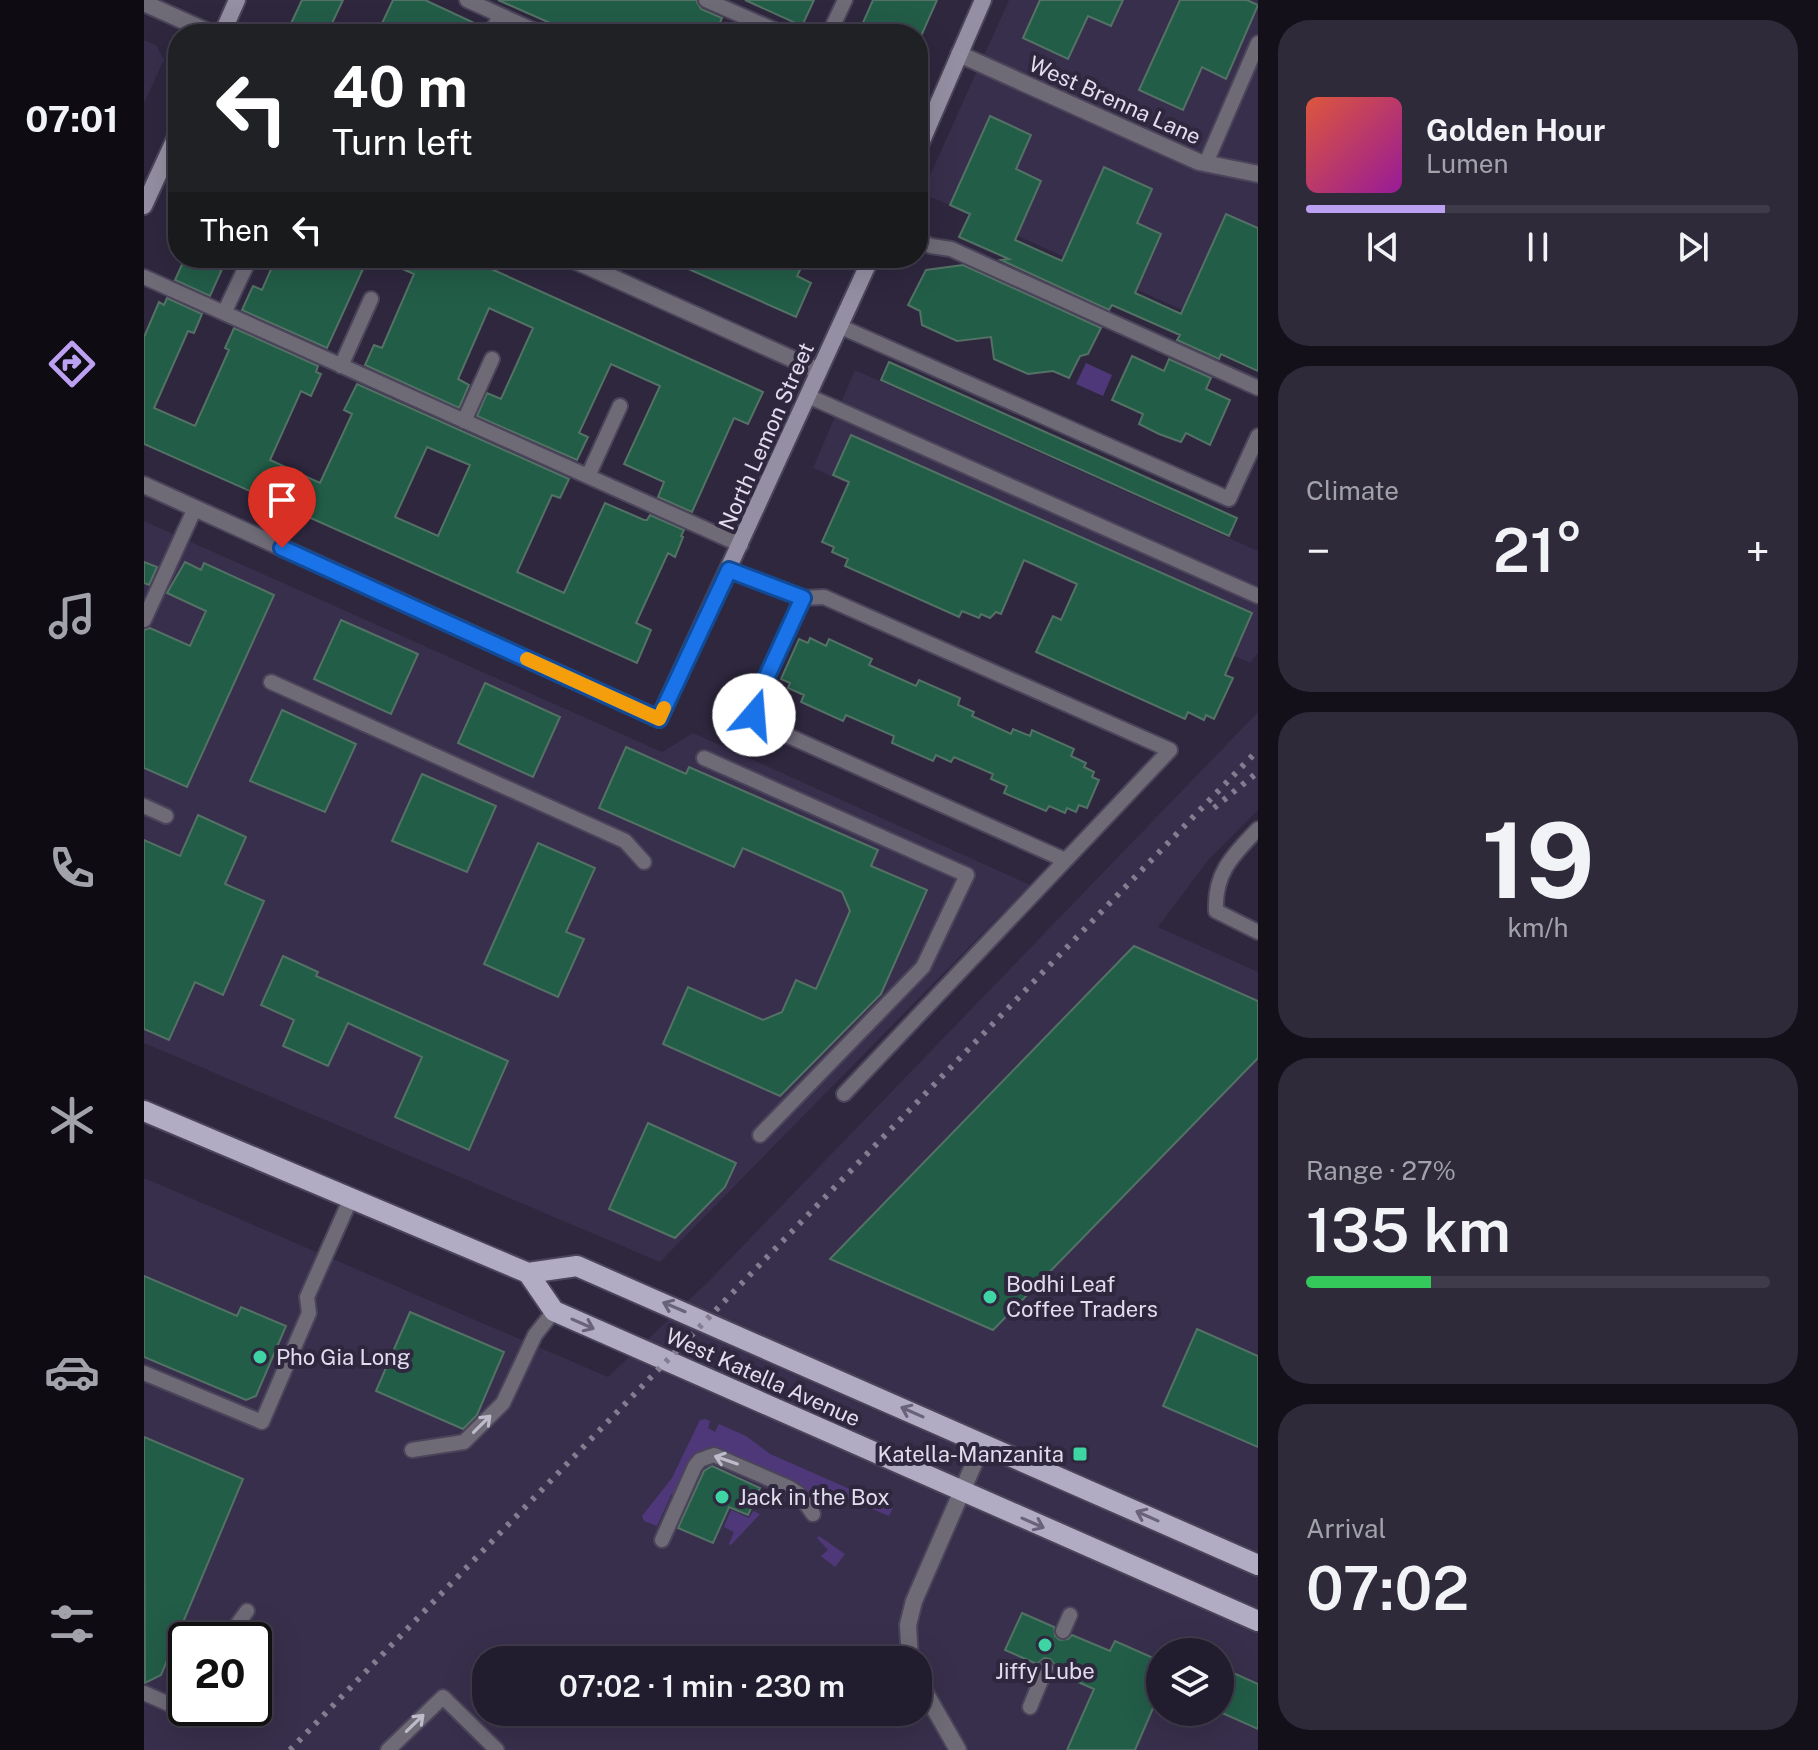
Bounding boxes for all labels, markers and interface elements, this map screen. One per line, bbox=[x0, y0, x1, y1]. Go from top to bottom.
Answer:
street label: West Brenna Lane bbox=[1025, 50, 1205, 150]
text: 40 m bbox=[332, 54, 468, 120]
icon: left bbox=[200, 56, 304, 160]
text: 07:01 bbox=[25, 98, 119, 140]
text: Golden Hour bbox=[1426, 112, 1605, 148]
text: Turn left bbox=[332, 121, 473, 163]
text: Lumen bbox=[1426, 148, 1509, 179]
icon: left bbox=[285, 208, 329, 252]
text: Then bbox=[200, 212, 269, 248]
icon: previous bbox=[1361, 225, 1405, 269]
icon: pause bbox=[1516, 225, 1560, 269]
icon: next bbox=[1671, 225, 1715, 269]
icon: directions bbox=[44, 336, 100, 392]
street label: North Lemon Street bbox=[713, 338, 819, 534]
pin bbox=[248, 466, 316, 548]
text: Climate bbox=[1306, 475, 1399, 506]
icon: arrive bbox=[260, 478, 304, 522]
text: 21° bbox=[1493, 515, 1583, 586]
text: − bbox=[1306, 525, 1330, 577]
text: + bbox=[1746, 525, 1770, 577]
icon: music bbox=[44, 588, 100, 644]
position arrow bbox=[712, 673, 796, 757]
text: 19 bbox=[1481, 799, 1595, 921]
icon: phone bbox=[44, 840, 100, 896]
text: km/h bbox=[1507, 912, 1569, 943]
icon: climate bbox=[44, 1092, 100, 1148]
text: Range · 27% bbox=[1306, 1155, 1456, 1186]
text: 135 km bbox=[1306, 1195, 1511, 1266]
place label: Bodhi Leaf Coffee Traders bbox=[1006, 1271, 1158, 1322]
marker: Bodhi Leaf Coffee Traders bbox=[981, 1288, 999, 1306]
one-way arrow bbox=[662, 1298, 687, 1313]
one-way arrow bbox=[570, 1317, 595, 1332]
street label: West Katella Avenue bbox=[662, 1322, 864, 1432]
icon: car bbox=[44, 1344, 100, 1400]
place label: Pho Gia Long bbox=[276, 1344, 411, 1370]
marker: Pho Gia Long bbox=[251, 1348, 269, 1366]
one-way arrow bbox=[900, 1403, 925, 1418]
one-way arrow bbox=[472, 1414, 492, 1433]
place label: Katella-Manzanita bbox=[878, 1441, 1064, 1467]
marker: Katella-Manzanita bbox=[1071, 1445, 1089, 1463]
one-way arrow bbox=[713, 1452, 738, 1467]
place label: Jack in the Box bbox=[738, 1484, 890, 1510]
marker: Jack in the Box bbox=[713, 1488, 731, 1506]
one-way arrow bbox=[1136, 1508, 1160, 1523]
text: Arrival bbox=[1306, 1513, 1386, 1544]
one-way arrow bbox=[1021, 1516, 1045, 1531]
text: 07:02 bbox=[1306, 1553, 1469, 1624]
icon: filters bbox=[44, 1596, 100, 1652]
speed limit sign: 20 bbox=[168, 1622, 272, 1726]
marker: Jiffy Lube bbox=[1036, 1636, 1054, 1654]
map controls bbox=[1146, 1638, 1234, 1726]
button: layers bbox=[1146, 1638, 1234, 1726]
place label: Jiffy Lube bbox=[995, 1658, 1095, 1684]
text: 07:02 · 1 min · 230 m bbox=[559, 1668, 845, 1704]
one-way arrow bbox=[405, 1714, 425, 1733]

